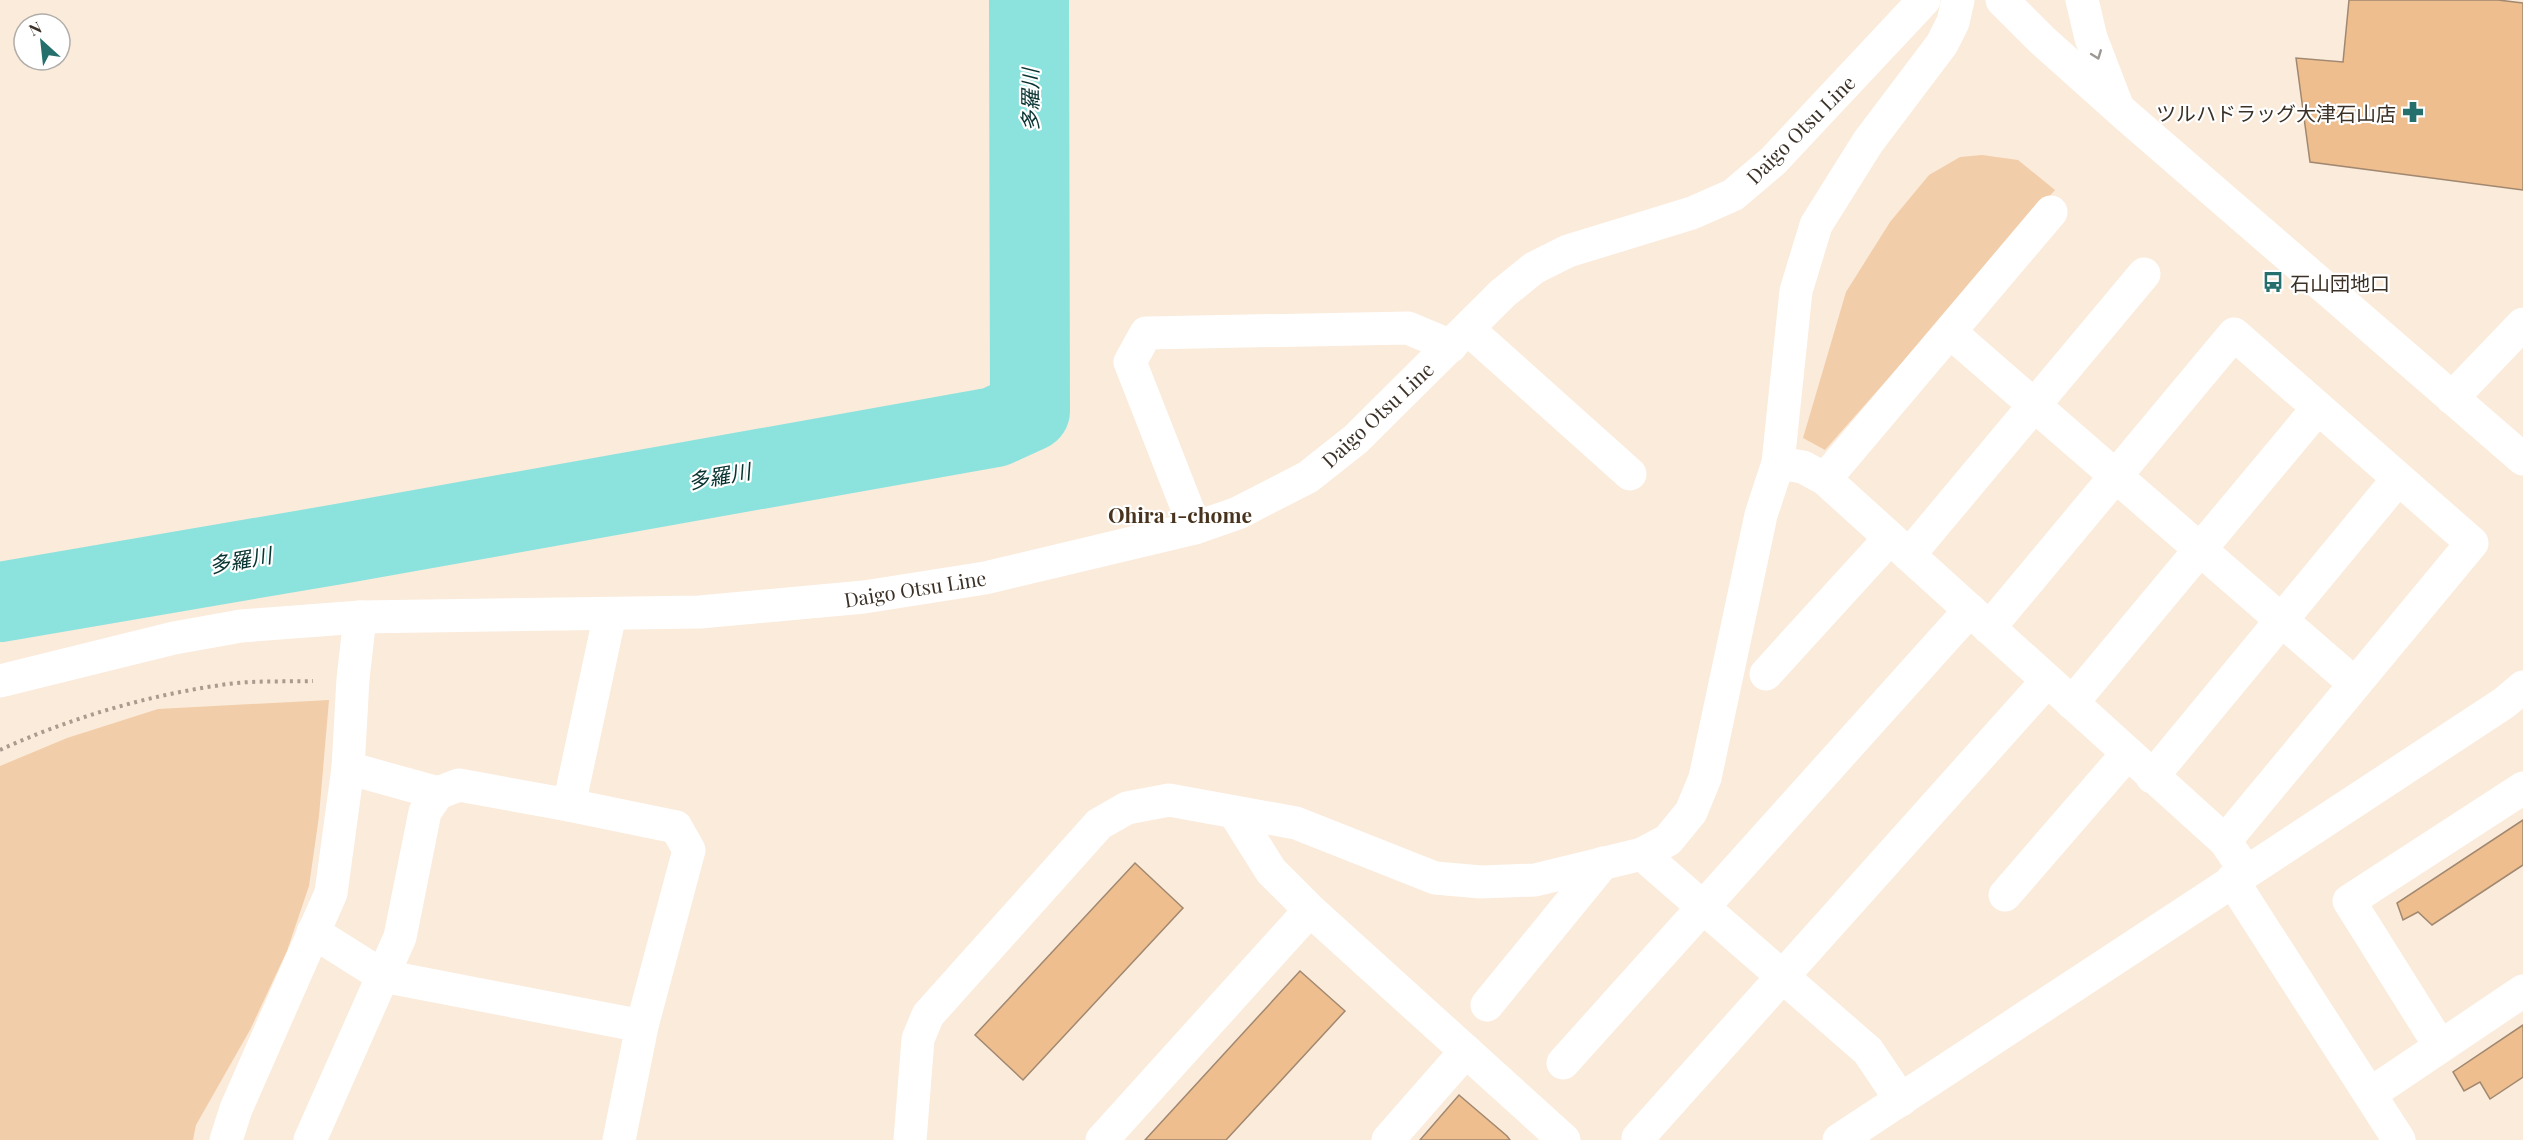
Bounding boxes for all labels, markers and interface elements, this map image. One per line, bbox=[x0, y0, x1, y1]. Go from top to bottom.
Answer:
north arrow bbox=[12, 12, 72, 72]
text: N bbox=[25, 16, 45, 40]
one-way arrow bbox=[2090, 48, 2102, 59]
water label: 多羅川 bbox=[1015, 67, 1043, 132]
street label: Daigo Otsu Line bbox=[1740, 69, 1860, 189]
place label: ツルハドラッグ大津石山店 bbox=[2156, 99, 2396, 126]
pharmacy icon: ツルハドラッグ大津石山店 bbox=[2401, 100, 2425, 124]
place label: 石山団地口 bbox=[2290, 269, 2390, 296]
bus stop icon: 石山団地口 bbox=[2261, 270, 2285, 294]
street label: Daigo Otsu Line bbox=[1315, 355, 1439, 473]
water label: 多羅川 bbox=[686, 455, 754, 494]
district label: Ohira 1-chome bbox=[1108, 500, 1252, 528]
water label: 多羅川 bbox=[207, 539, 275, 578]
street label: Daigo Otsu Line bbox=[842, 563, 988, 613]

